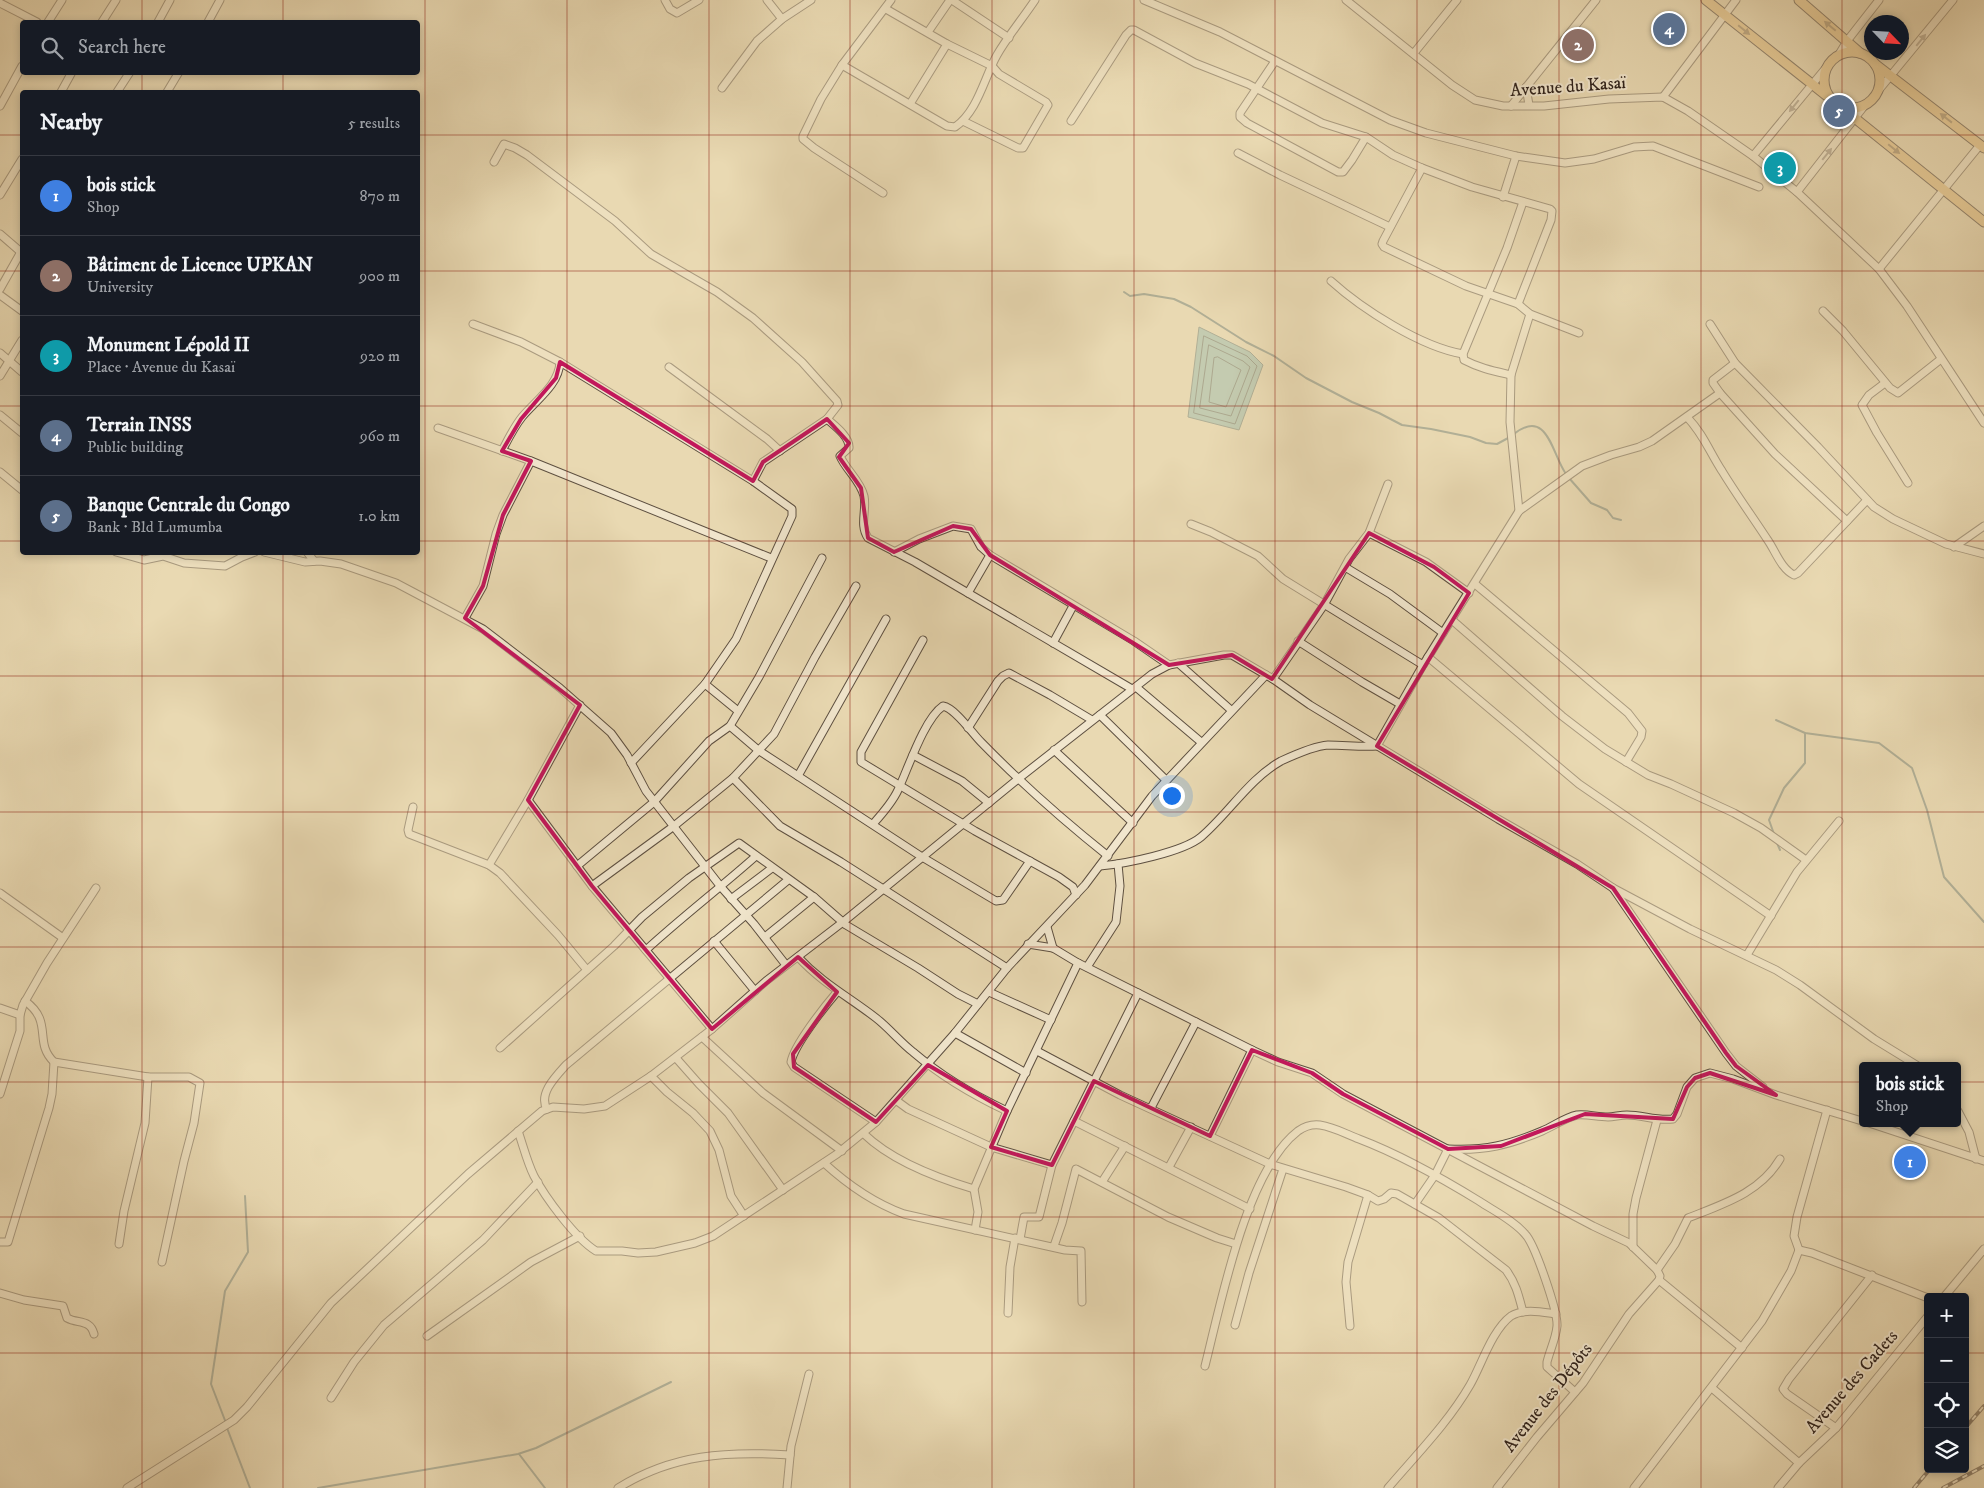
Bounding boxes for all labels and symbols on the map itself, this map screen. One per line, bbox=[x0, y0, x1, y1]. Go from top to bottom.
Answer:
pin: 4 bbox=[1653, 10, 1685, 48]
north arrow bbox=[1864, 15, 1909, 60]
one-way arrow bbox=[1824, 21, 1837, 32]
one-way arrow bbox=[1737, 25, 1750, 36]
pin: 2 bbox=[1562, 26, 1594, 64]
one-way arrow bbox=[1915, 34, 1926, 47]
street label: Avenue du Kasaï bbox=[1509, 72, 1627, 102]
pin: 5 bbox=[1823, 92, 1855, 130]
one-way arrow bbox=[1788, 100, 1799, 113]
one-way arrow bbox=[1940, 113, 1953, 124]
one-way arrow bbox=[1887, 144, 1900, 155]
one-way arrow bbox=[1822, 148, 1833, 161]
pin: 3 bbox=[1764, 149, 1796, 187]
your location bbox=[1159, 783, 1185, 809]
pin: 1 bbox=[1894, 1143, 1926, 1181]
street label: Avenue des Cadets bbox=[1801, 1326, 1903, 1438]
street label: Avenue des Dépôts bbox=[1499, 1339, 1597, 1457]

